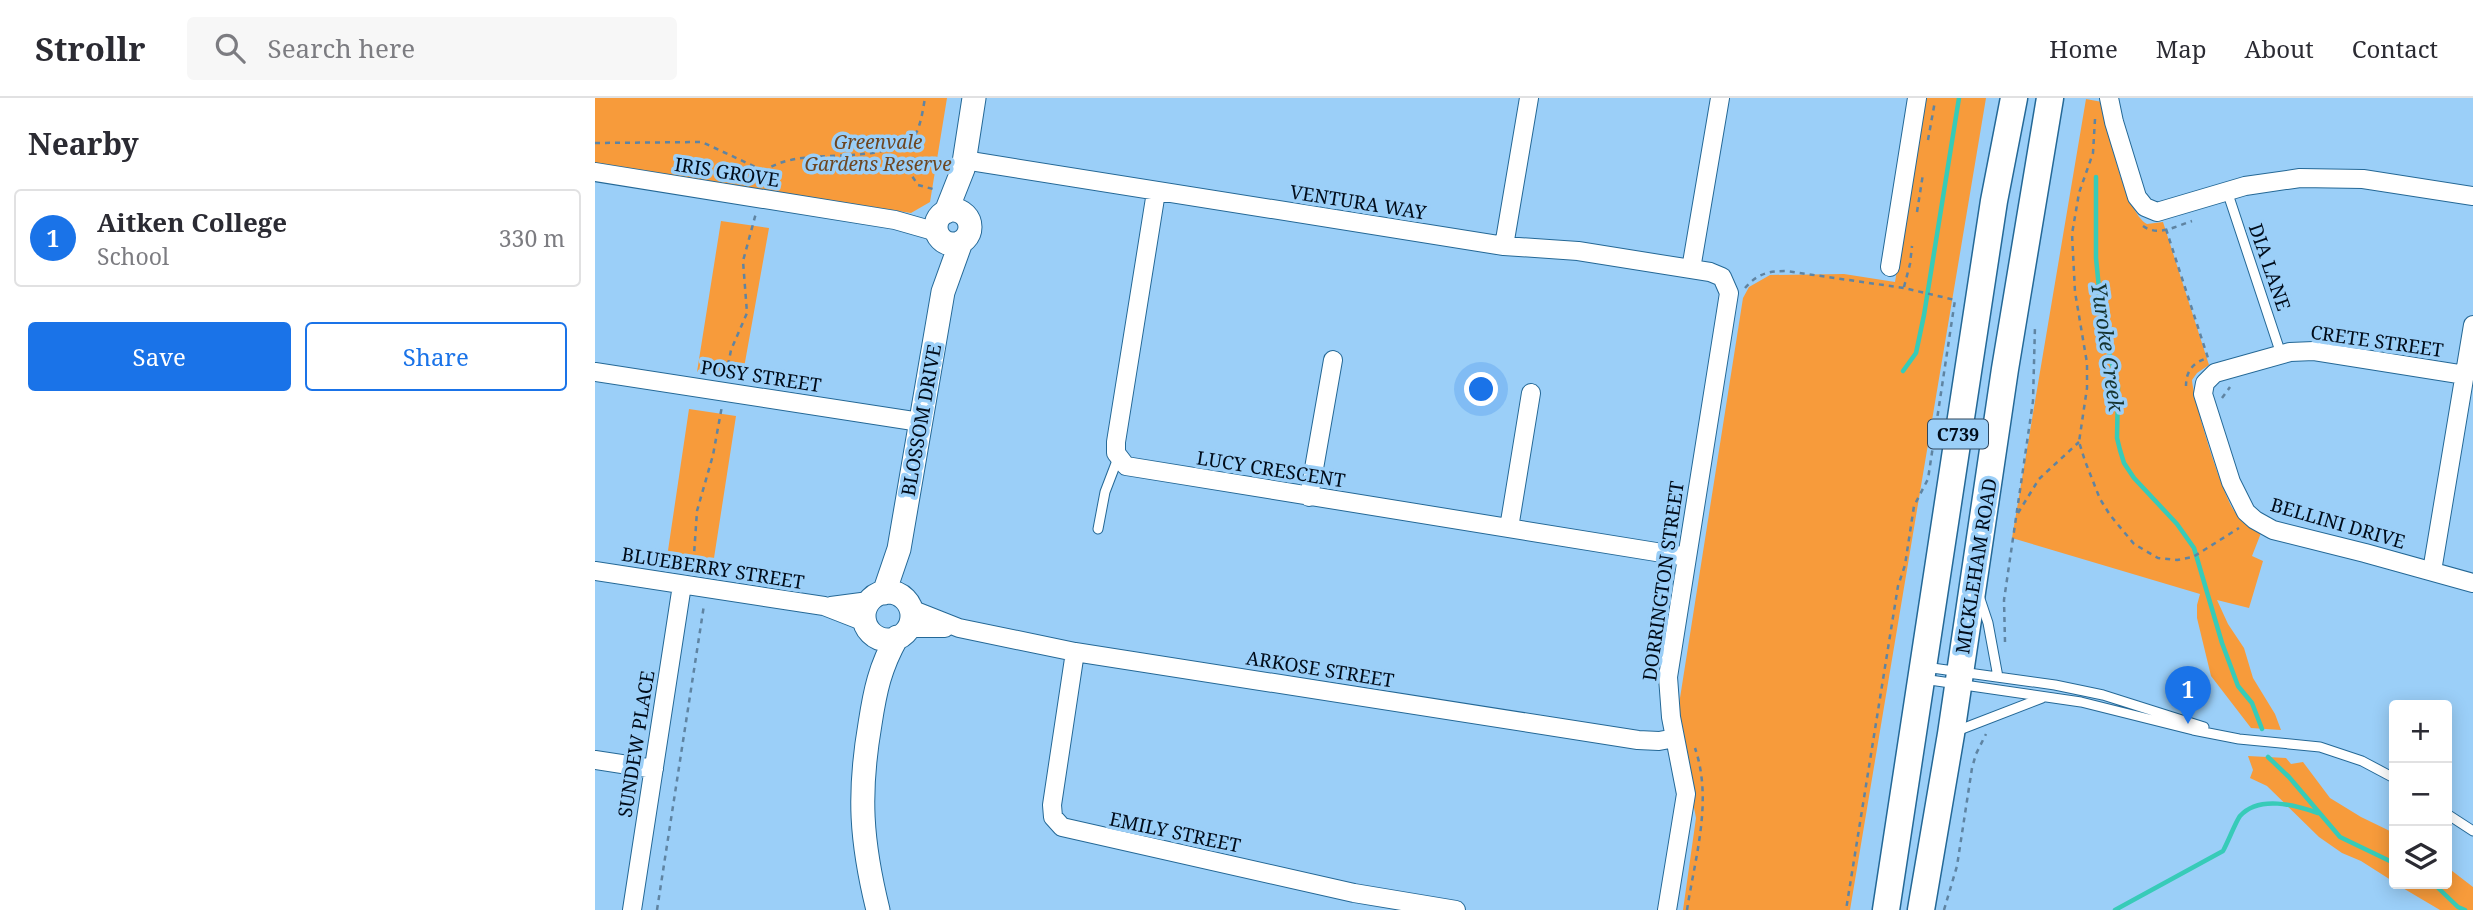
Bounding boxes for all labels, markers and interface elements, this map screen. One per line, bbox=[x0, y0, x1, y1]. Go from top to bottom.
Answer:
search box bbox=[187, 17, 677, 80]
text: Strollr bbox=[35, 26, 145, 71]
icon: search bbox=[211, 29, 249, 67]
text: Search here bbox=[267, 30, 415, 66]
text: Home bbox=[2049, 32, 2118, 65]
text: Map bbox=[2156, 32, 2207, 65]
text: About bbox=[2245, 32, 2314, 65]
text: Contact bbox=[2352, 32, 2438, 65]
text: Nearby bbox=[28, 123, 139, 164]
park label: Greenvale Gardens Reserve bbox=[804, 129, 952, 177]
street label: IRIS GROVE bbox=[673, 151, 781, 193]
street label: VENTURA WAY bbox=[1288, 178, 1428, 226]
text: Aitken College bbox=[97, 204, 287, 240]
street label: DIA LANE bbox=[2243, 220, 2297, 314]
text: 1 bbox=[47, 222, 60, 254]
text: 330 m bbox=[499, 222, 565, 254]
text: School bbox=[97, 240, 169, 272]
water label: Yuroke Creek bbox=[2085, 281, 2131, 414]
street label: CRETE STREET bbox=[2309, 319, 2445, 363]
button: Save bbox=[28, 322, 291, 391]
button: Share bbox=[305, 322, 567, 391]
street label: BLOSSOM DRIVE bbox=[895, 342, 947, 498]
street label: POSY STREET bbox=[699, 354, 823, 398]
your location bbox=[1464, 372, 1498, 406]
road number: C739 bbox=[1928, 420, 1988, 448]
street label: LUCY CRESCENT bbox=[1195, 444, 1347, 494]
street label: MICKLEHAM ROAD bbox=[1949, 476, 2003, 656]
street label: DORRINGTON STREET bbox=[1636, 479, 1690, 683]
street label: BELLINI DRIVE bbox=[2267, 491, 2409, 555]
street label: BLUEBERRY STREET bbox=[620, 541, 807, 595]
street label: ARKOSE STREET bbox=[1244, 644, 1396, 694]
pin: 1 bbox=[2165, 666, 2211, 724]
street label: SUNDEW PLACE bbox=[612, 669, 660, 819]
map controls bbox=[2389, 700, 2452, 889]
button: + bbox=[2389, 700, 2452, 763]
button: − bbox=[2389, 763, 2452, 826]
street label: EMILY STREET bbox=[1107, 805, 1243, 859]
button: layers bbox=[2389, 826, 2452, 889]

